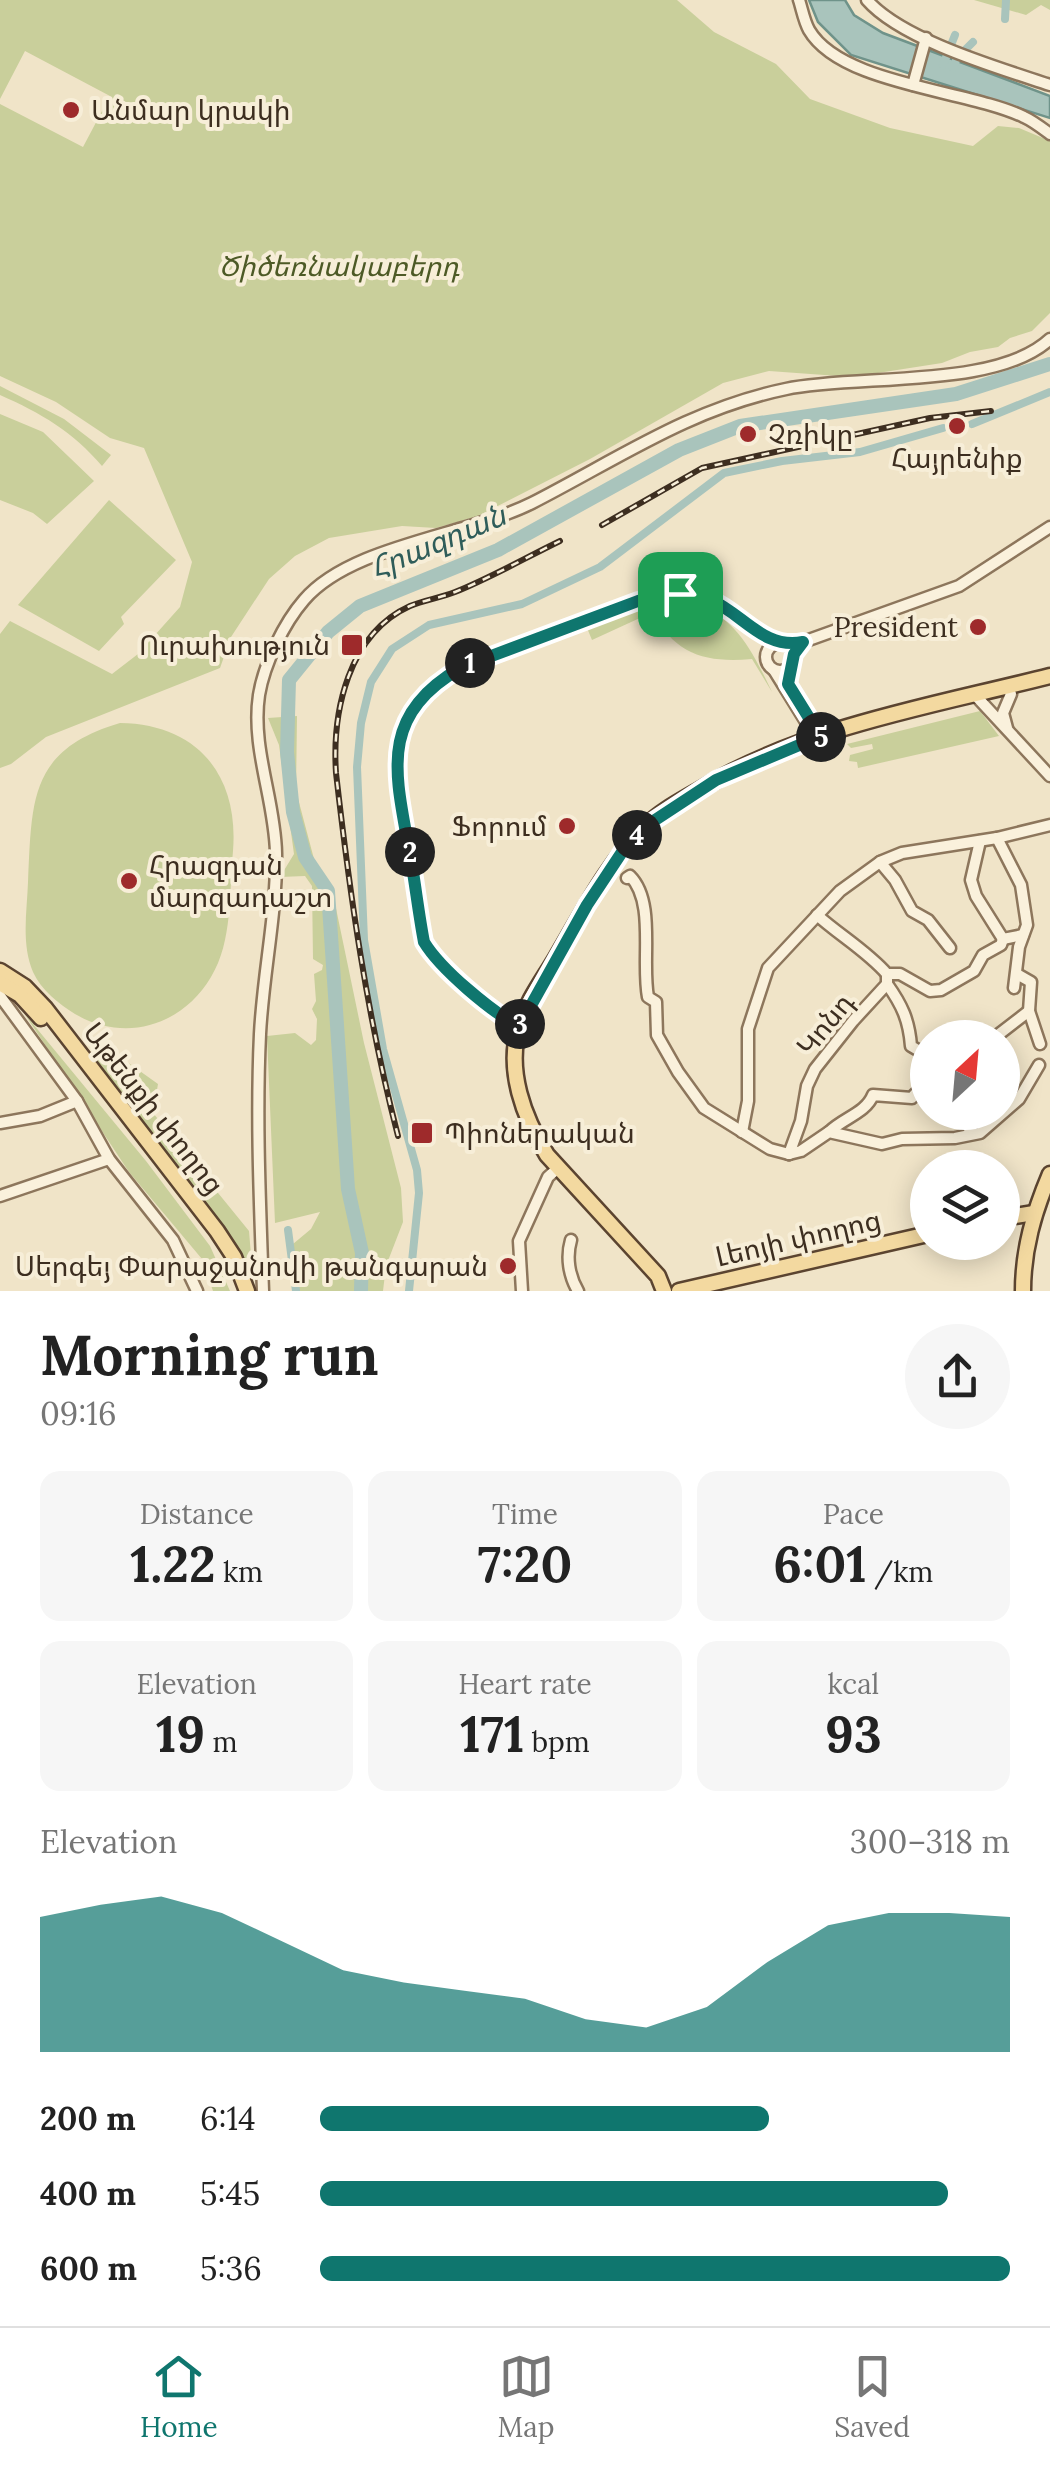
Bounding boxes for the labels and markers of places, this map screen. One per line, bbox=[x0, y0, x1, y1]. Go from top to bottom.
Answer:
place label: Անմար կրակի bbox=[91, 92, 290, 128]
marker: Անմար կրակի bbox=[60, 99, 82, 121]
marker: Հայրենիք bbox=[946, 415, 968, 437]
place label: Չռիկը bbox=[768, 416, 853, 452]
marker: Չռիկը bbox=[737, 423, 759, 445]
place label: Հայրենիք bbox=[891, 440, 1023, 476]
pin bbox=[638, 552, 723, 637]
place label: President bbox=[834, 609, 958, 645]
marker: President bbox=[967, 616, 989, 638]
place label: Ուրախություն bbox=[139, 627, 330, 663]
marker: Ուրախություն bbox=[339, 632, 365, 658]
pin: 1 bbox=[445, 638, 495, 688]
pin: 5 bbox=[796, 712, 846, 762]
place label: Ֆորում bbox=[452, 808, 547, 844]
pin: 4 bbox=[612, 810, 662, 860]
marker: Ֆորում bbox=[556, 815, 578, 837]
pin: 2 bbox=[385, 827, 435, 877]
place label: Հրազդան մարզադաշտ bbox=[149, 847, 332, 915]
marker: Հրազդան մարզադաշտ bbox=[118, 870, 140, 892]
pin: 3 bbox=[495, 999, 545, 1049]
place label: Պիոներական bbox=[444, 1115, 635, 1151]
marker: Պիոներական bbox=[409, 1120, 435, 1146]
place label: Սերգեյ Փարաջանովի թանգարան bbox=[15, 1248, 488, 1284]
marker: Սերգեյ Փարաջանովի թանգարան bbox=[497, 1255, 519, 1277]

